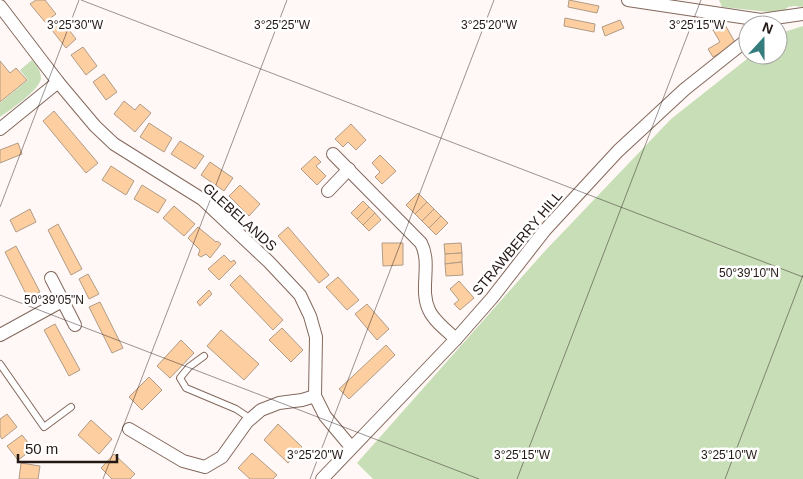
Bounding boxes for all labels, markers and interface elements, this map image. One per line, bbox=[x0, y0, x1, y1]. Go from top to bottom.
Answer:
north arrow bbox=[738, 15, 788, 65]
text: 3°25'30"W bbox=[47, 18, 104, 32]
text: 3°25'25"W bbox=[254, 18, 311, 32]
text: 3°25'20"W bbox=[461, 18, 518, 32]
text: 3°25'15"W bbox=[669, 18, 726, 32]
text: N bbox=[760, 19, 775, 37]
street label: GLEBELANDS bbox=[200, 180, 280, 254]
street label: STRAWBERRY HILL bbox=[469, 187, 565, 298]
text: 50°39'10"N bbox=[719, 266, 779, 280]
text: 50°39'05"N bbox=[24, 293, 84, 307]
scale bar bbox=[18, 432, 116, 464]
text: 50 m bbox=[25, 440, 58, 457]
text: 3°25'20"W bbox=[287, 448, 344, 462]
text: 3°25'15"W bbox=[494, 448, 551, 462]
text: 3°25'10"W bbox=[701, 448, 758, 462]

